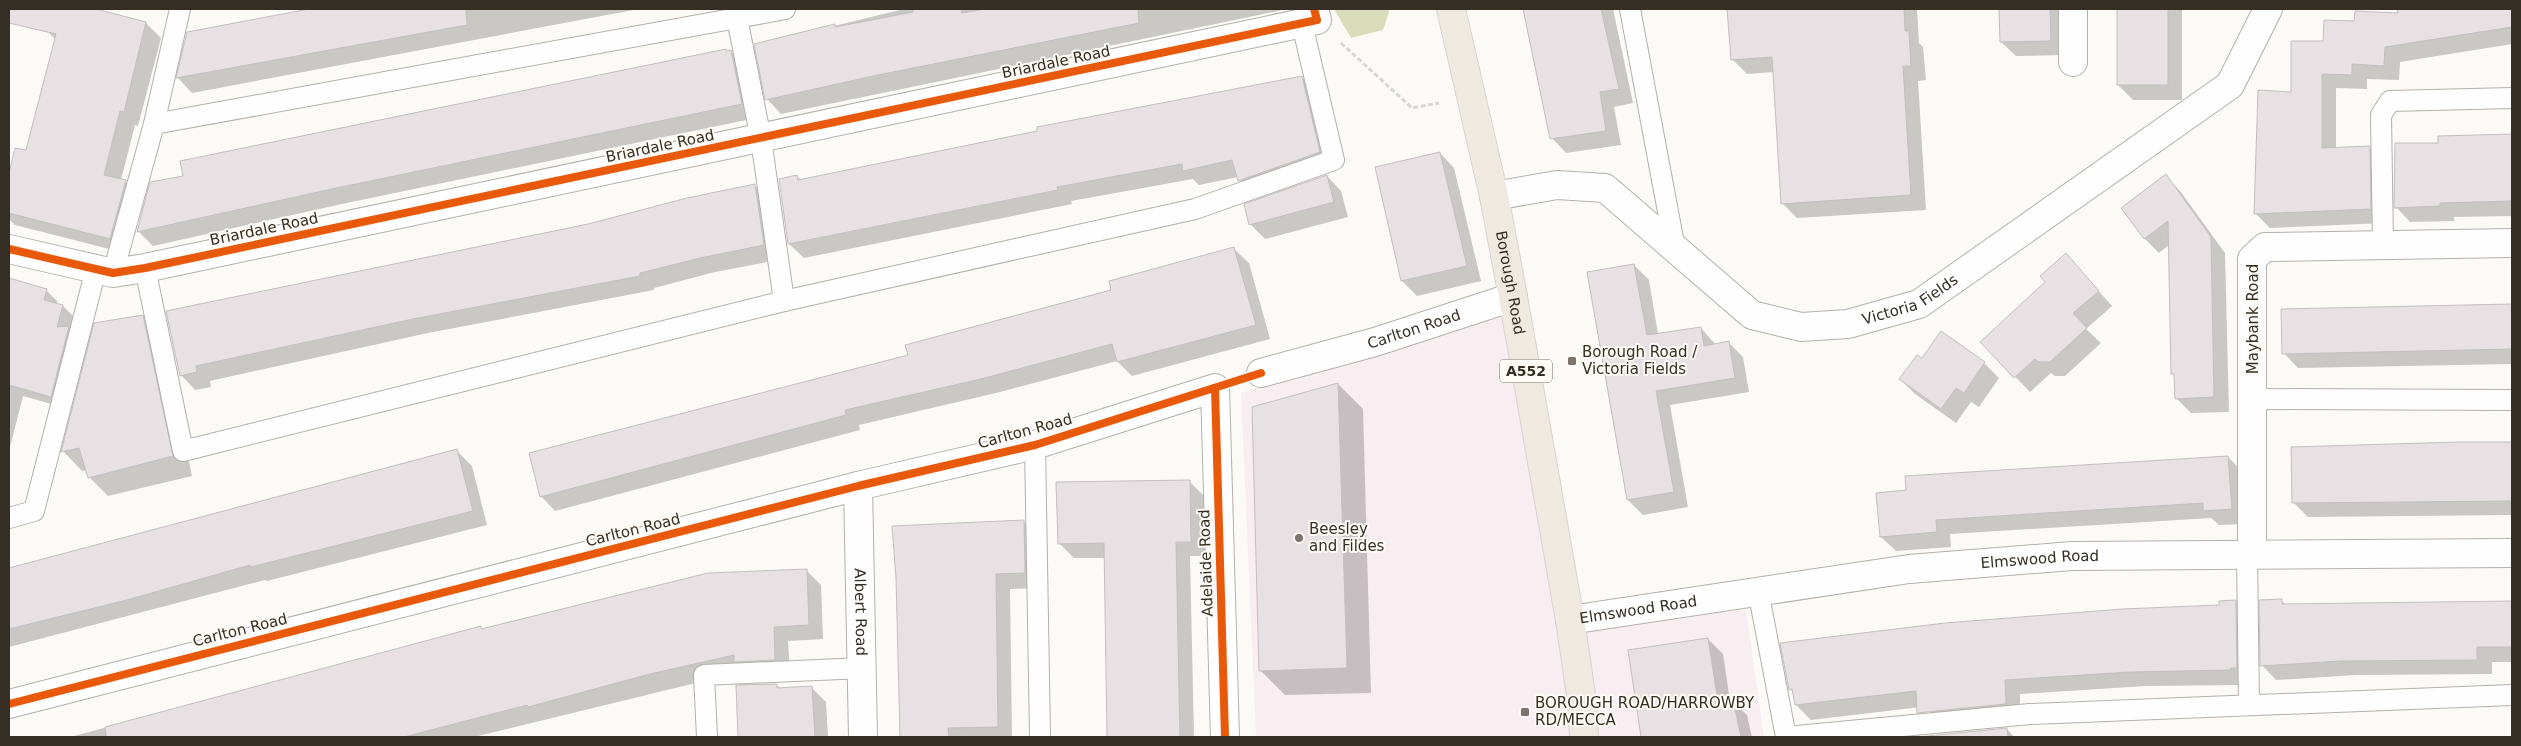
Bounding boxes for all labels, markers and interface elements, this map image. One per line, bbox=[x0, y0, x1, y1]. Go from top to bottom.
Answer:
street label: Briardale Road bbox=[1000, 42, 1112, 82]
street label: Briardale Road bbox=[604, 126, 716, 166]
street label: Briardale Road bbox=[208, 209, 320, 249]
street label: Borough Road bbox=[1492, 229, 1528, 336]
street label: Maybank Road bbox=[2244, 264, 2262, 374]
street label: Victoria Fields bbox=[1860, 270, 1962, 329]
street label: Carlton Road bbox=[1365, 306, 1463, 353]
place label: Borough Road / Victoria Fields bbox=[1582, 343, 1698, 378]
marker: Borough Road / Victoria Fields bbox=[1566, 355, 1578, 367]
road number: A552 bbox=[1500, 360, 1552, 382]
street label: Carlton Road bbox=[976, 410, 1074, 452]
street label: Adelaide Road bbox=[1195, 509, 1217, 617]
street label: Carlton Road bbox=[584, 510, 682, 550]
place label: Beesley and Fildes bbox=[1309, 520, 1385, 555]
marker: Beesley and Fildes bbox=[1293, 532, 1305, 544]
street label: Elmswood Road bbox=[1980, 547, 2099, 572]
street label: Albert Road bbox=[851, 568, 870, 656]
street label: Elmswood Road bbox=[1578, 592, 1698, 627]
street label: Carlton Road bbox=[191, 610, 289, 650]
place label: BOROUGH ROAD/HARROWBY RD/MECCA bbox=[1535, 694, 1755, 729]
marker: BOROUGH ROAD/HARROWBY RD/MECCA bbox=[1519, 706, 1531, 718]

